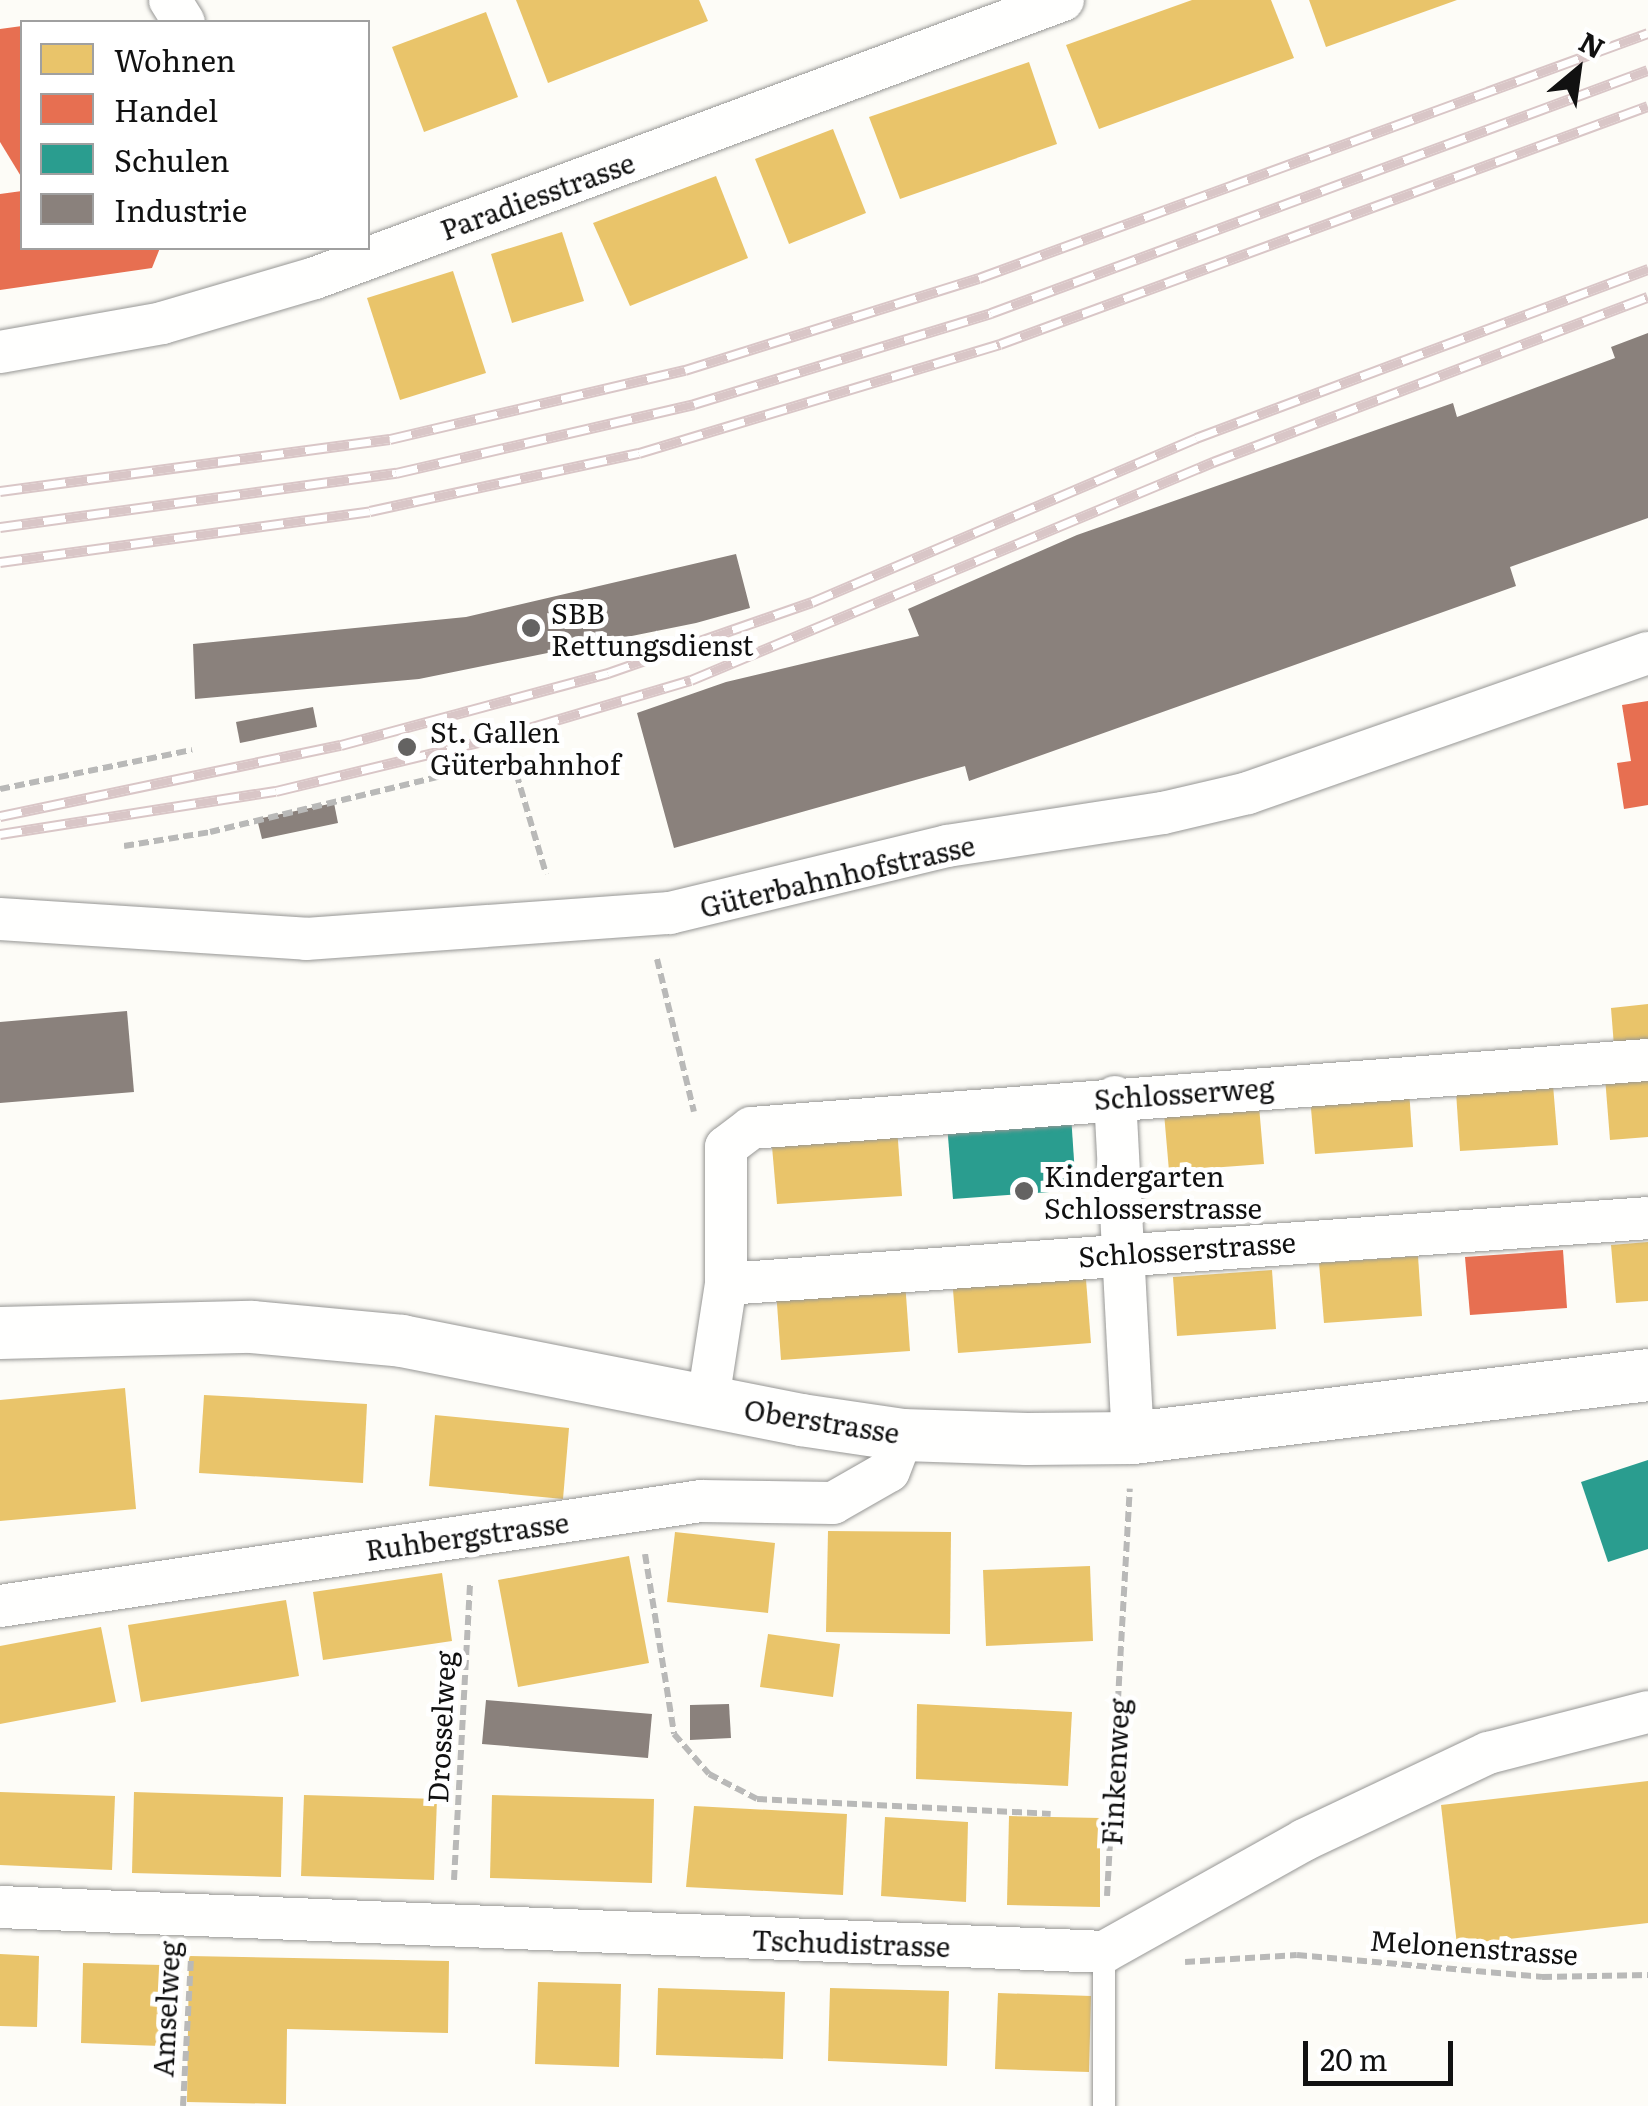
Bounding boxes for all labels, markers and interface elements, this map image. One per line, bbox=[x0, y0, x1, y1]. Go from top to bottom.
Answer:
legend bbox=[20, 20, 370, 250]
north arrow bbox=[1528, 20, 1628, 120]
text: N bbox=[1572, 20, 1613, 68]
text: Wohnen bbox=[114, 37, 236, 81]
text: Handel bbox=[114, 87, 218, 131]
text: Schulen bbox=[114, 137, 230, 181]
street label: Paradiesstrasse bbox=[435, 144, 639, 246]
text: Industrie bbox=[114, 187, 247, 231]
place label: SBB Rettungsdienst bbox=[551, 595, 754, 661]
marker: SBB Rettungsdienst bbox=[520, 617, 542, 639]
place label: St. Gallen Güterbahnhof bbox=[430, 714, 621, 780]
marker: St. Gallen Güterbahnhof bbox=[394, 734, 420, 760]
street label: Güterbahnhofstrasse bbox=[696, 827, 978, 923]
street label: Schlosserweg bbox=[1093, 1069, 1275, 1115]
place label: Kindergarten Schlosserstrasse bbox=[1044, 1158, 1262, 1224]
marker: Kindergarten Schlosserstrasse bbox=[1013, 1180, 1035, 1202]
street label: Schlosserstrasse bbox=[1077, 1224, 1297, 1272]
street label: Oberstrasse bbox=[742, 1391, 902, 1449]
street label: Ruhbergstrasse bbox=[363, 1504, 571, 1566]
street label: Drosselweg bbox=[419, 1650, 461, 1804]
street label: Finkenweg bbox=[1093, 1698, 1135, 1846]
street label: Tschudistrasse bbox=[751, 1922, 951, 1962]
street label: Melonenstrasse bbox=[1369, 1922, 1579, 1970]
street label: Amselweg bbox=[145, 1940, 185, 2078]
scale bar bbox=[1308, 2021, 1458, 2083]
text: 20 m bbox=[1320, 2036, 1388, 2080]

